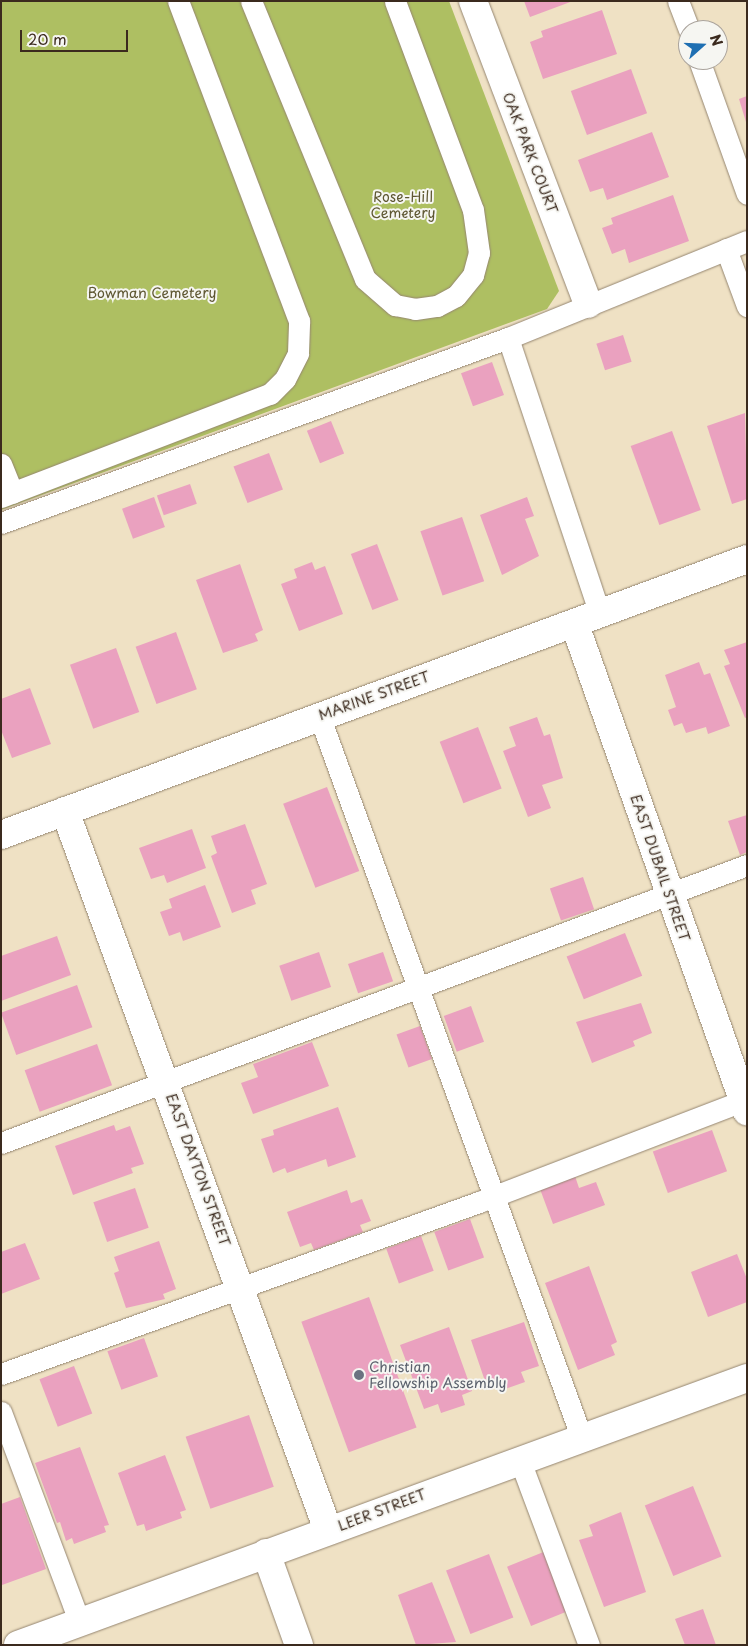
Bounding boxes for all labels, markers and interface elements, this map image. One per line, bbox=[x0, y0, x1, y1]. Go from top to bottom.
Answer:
scale bar bbox=[22, 20, 130, 52]
north arrow bbox=[678, 20, 728, 70]
text: 20 m bbox=[28, 27, 67, 50]
text: N bbox=[705, 31, 728, 49]
street label: OAK PARK COURT bbox=[499, 89, 561, 217]
park label: Rose-Hill Cemetery bbox=[370, 189, 436, 222]
park label: Bowman Cemetery bbox=[88, 285, 216, 301]
street label: MARINE STREET bbox=[316, 668, 432, 724]
street label: EAST DUBAIL STREET bbox=[627, 791, 693, 945]
street label: EAST DAYTON STREET bbox=[162, 1091, 234, 1249]
place label: Christian Fellowship Assembly bbox=[369, 1359, 506, 1391]
marker: Christian Fellowship Assembly bbox=[353, 1369, 365, 1381]
street label: LEER STREET bbox=[334, 1485, 430, 1535]

